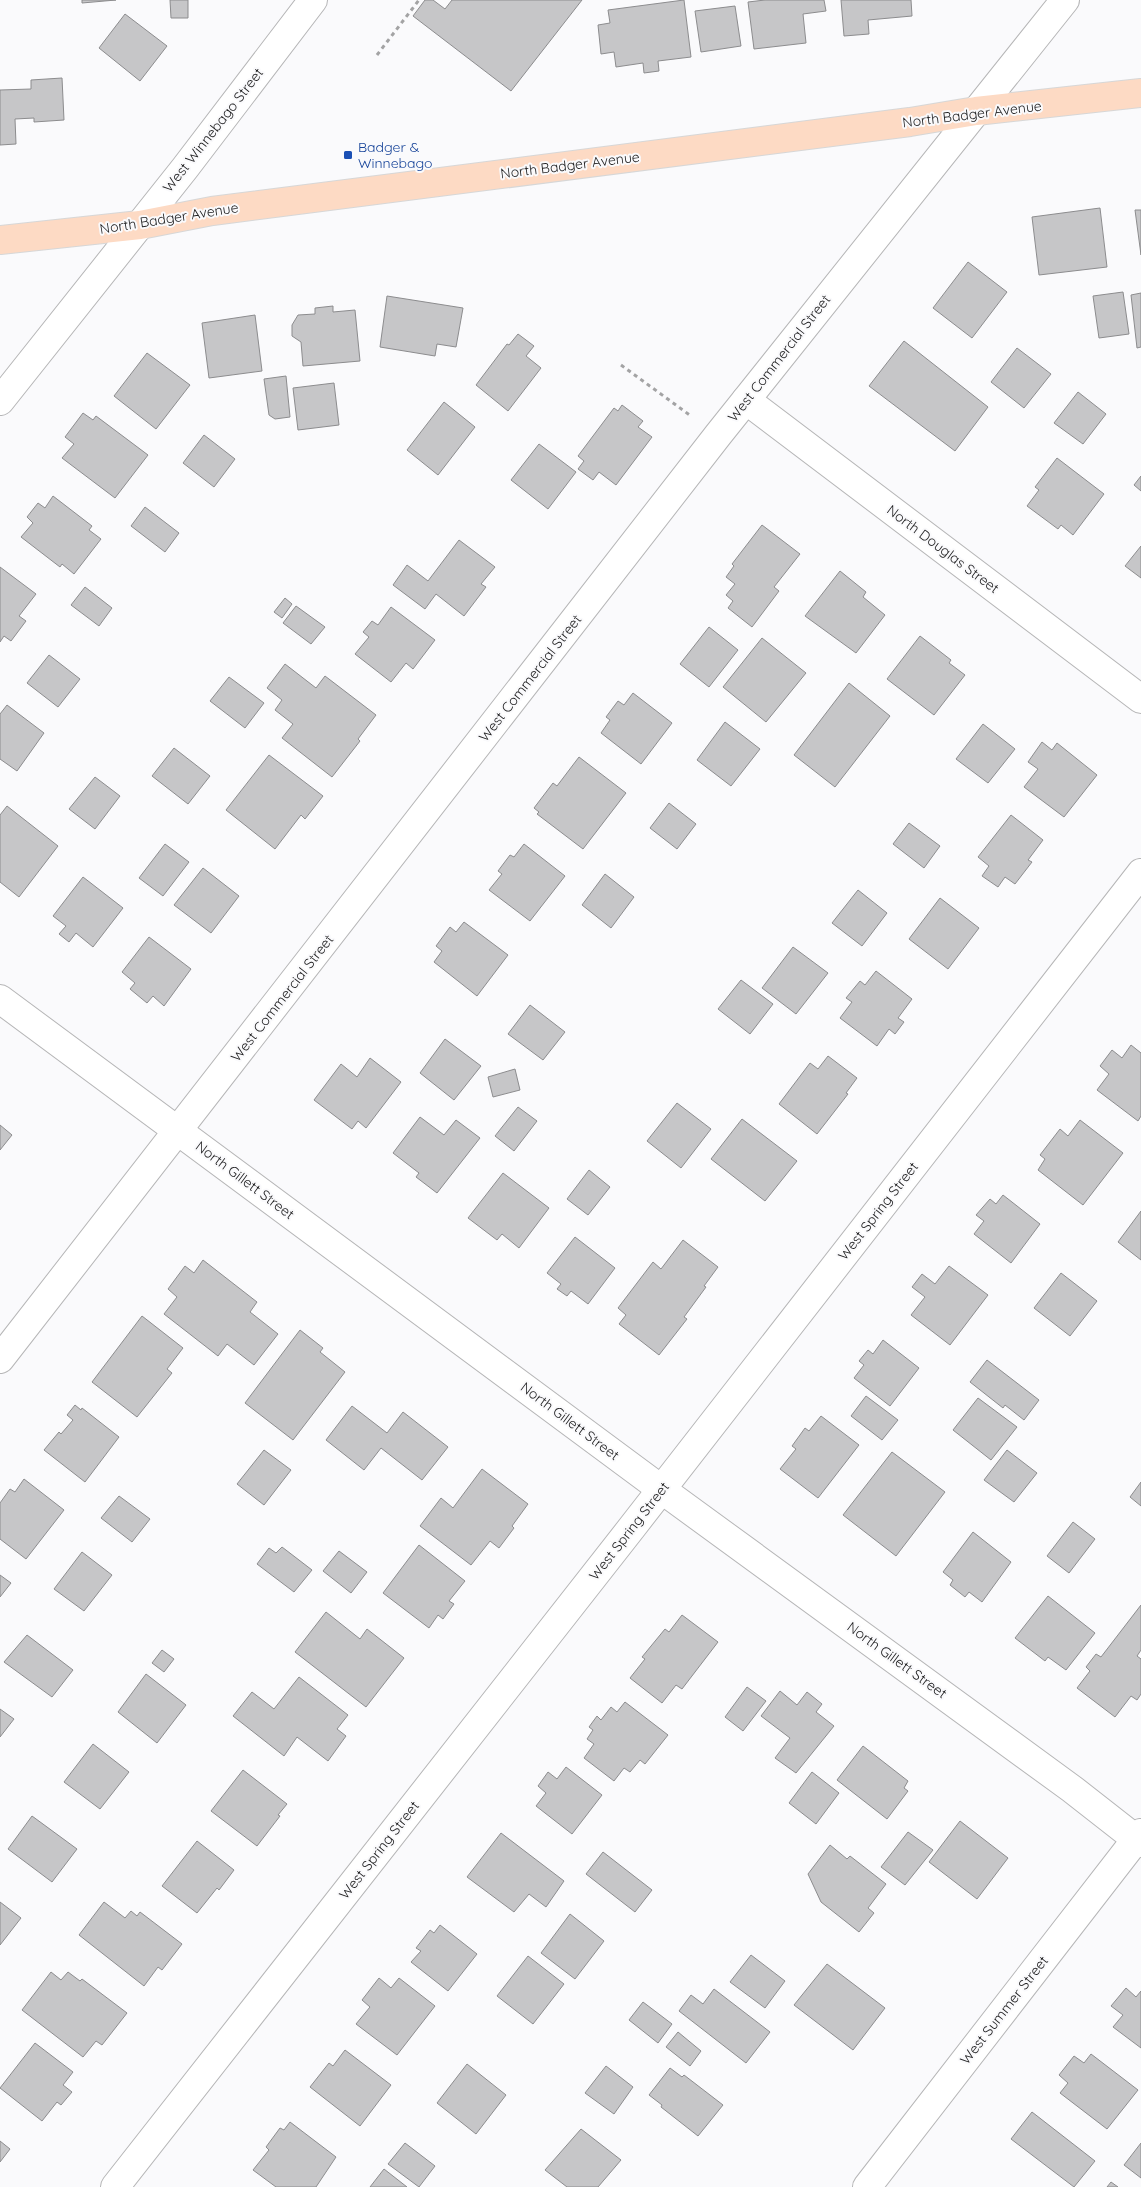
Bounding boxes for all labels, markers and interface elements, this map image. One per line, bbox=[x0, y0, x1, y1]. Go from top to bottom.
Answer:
street label: West Winnebago Street bbox=[159, 64, 267, 196]
street label: North Badger Avenue bbox=[901, 97, 1043, 131]
place label: Badger & Winnebago bbox=[358, 138, 433, 172]
street label: North Badger Avenue bbox=[499, 148, 641, 182]
marker: Badger & Winnebago bbox=[342, 149, 354, 161]
street label: North Badger Avenue bbox=[98, 198, 240, 238]
street label: West Commercial Street bbox=[724, 291, 834, 425]
street label: North Douglas Street bbox=[883, 501, 1003, 597]
street label: West Commercial Street bbox=[475, 611, 585, 745]
street label: West Commercial Street bbox=[227, 931, 337, 1065]
street label: North Gillett Street bbox=[192, 1137, 298, 1223]
street label: West Spring Street bbox=[834, 1158, 922, 1264]
street label: North Gillett Street bbox=[517, 1378, 623, 1464]
street label: West Spring Street bbox=[585, 1478, 673, 1584]
street label: North Gillett Street bbox=[844, 1618, 951, 1702]
street label: West Spring Street bbox=[335, 1797, 423, 1903]
street label: West Summer Street bbox=[956, 1952, 1052, 2068]

